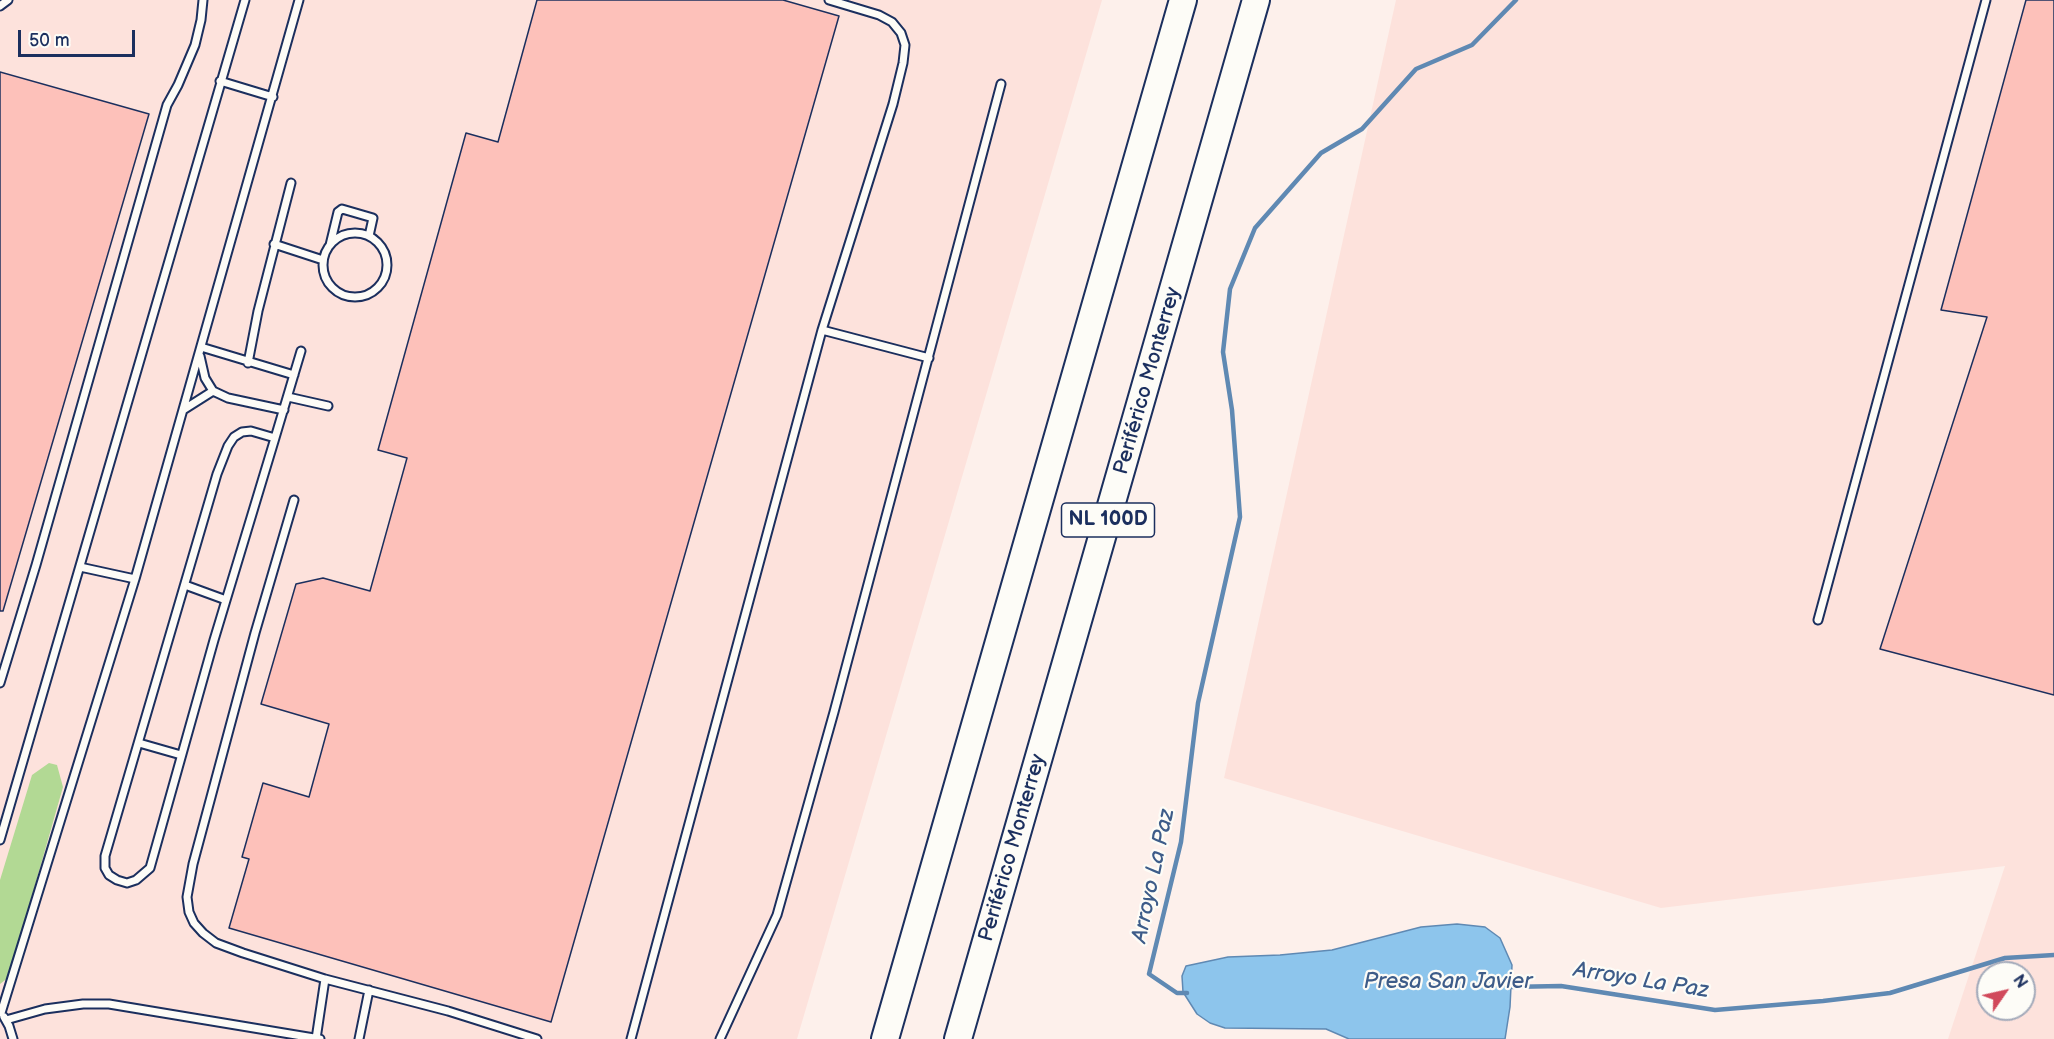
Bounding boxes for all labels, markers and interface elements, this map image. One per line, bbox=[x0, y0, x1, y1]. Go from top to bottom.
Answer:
scale bar bbox=[21, 18, 138, 56]
text: 50 m bbox=[29, 30, 70, 51]
street label: Periférico Monterrey bbox=[1109, 284, 1187, 478]
road number: NL 100D bbox=[1062, 503, 1154, 537]
street label: Periférico Monterrey bbox=[974, 751, 1052, 945]
water label: Arroyo La Paz bbox=[1127, 807, 1181, 945]
water label: Arroyo La Paz bbox=[1572, 957, 1710, 1005]
north arrow bbox=[1976, 961, 2036, 1021]
water label: Presa San Javier bbox=[1364, 969, 1532, 995]
text: N bbox=[2008, 971, 2031, 992]

